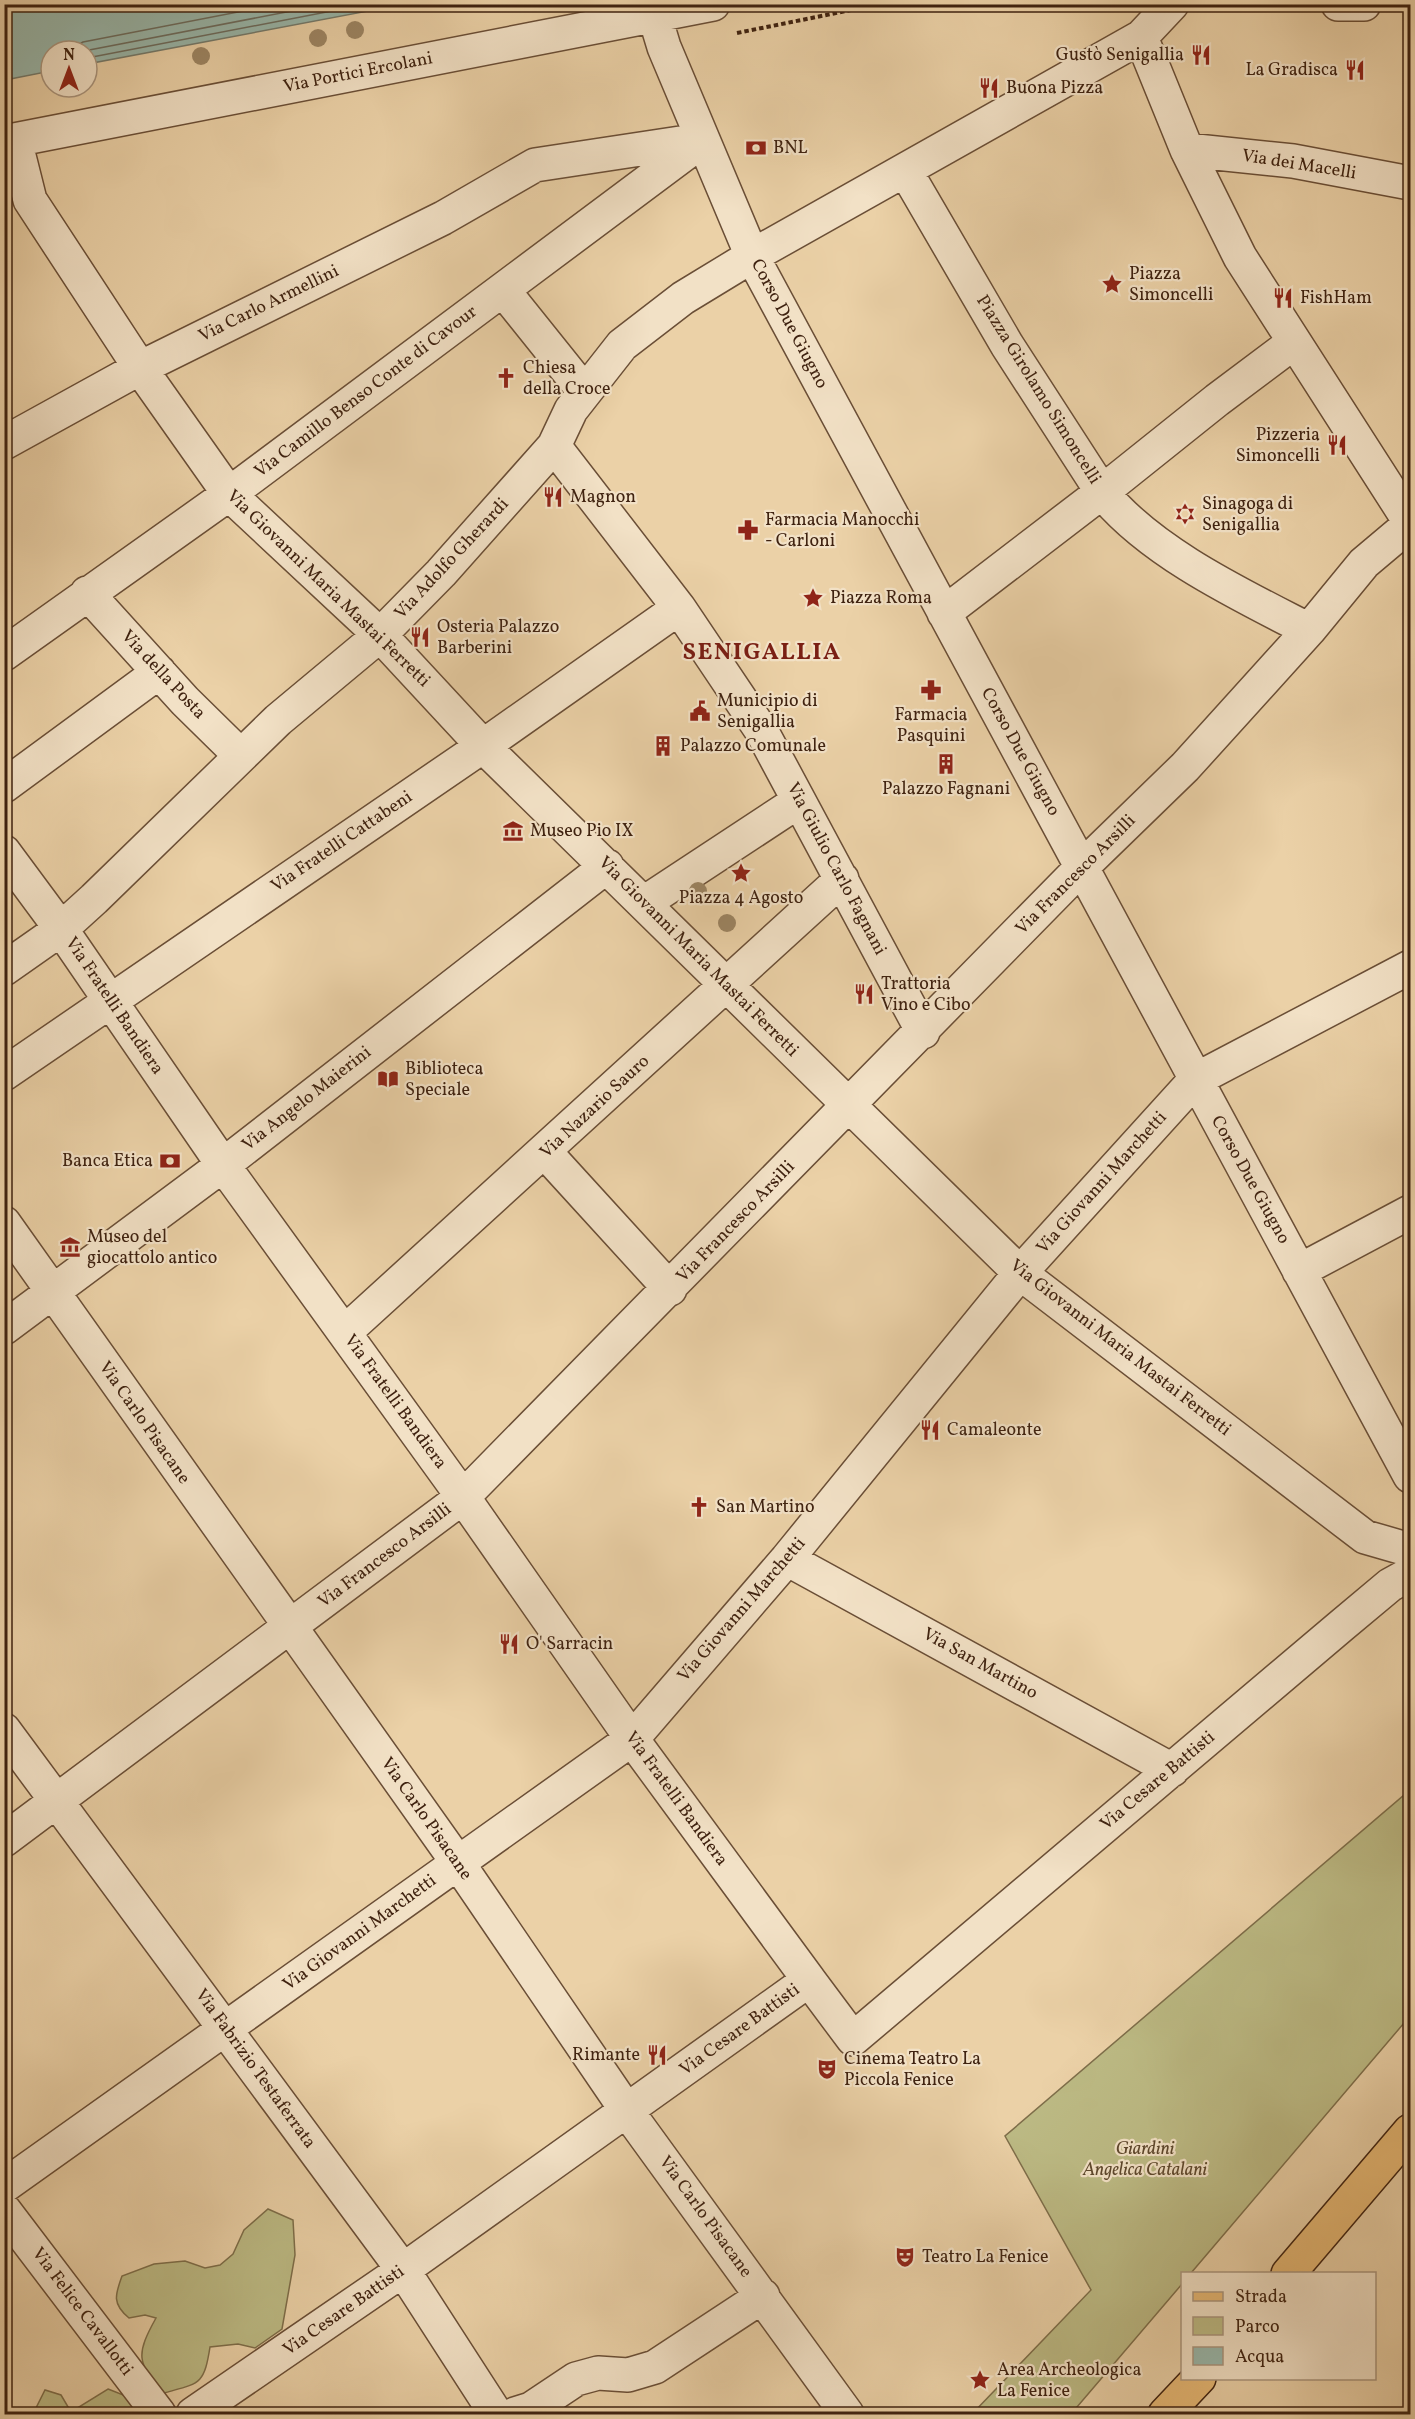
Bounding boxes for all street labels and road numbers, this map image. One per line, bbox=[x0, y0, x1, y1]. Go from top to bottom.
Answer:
street label: Via Portici Ercolani bbox=[281, 46, 435, 100]
street label: Via dei Macelli bbox=[1240, 144, 1358, 186]
street label: Corso Due Giugno bbox=[744, 255, 834, 393]
street label: Via Carlo Armellini bbox=[195, 259, 343, 349]
street label: Piazza Girolamo Simoncelli bbox=[969, 291, 1107, 489]
street label: Via Camillo Benso Conte di Cavour bbox=[249, 300, 483, 484]
street label: Via Giovanni Maria Mastai Ferretti bbox=[221, 485, 435, 693]
street label: Via Adolfo Gherardi bbox=[389, 493, 515, 625]
street label: Via della Posta bbox=[115, 625, 211, 725]
street label: Corso Due Giugno bbox=[974, 683, 1066, 821]
street label: Via Giulio Carlo Fagnani bbox=[780, 778, 892, 960]
street label: Via Fratelli Cattabeni bbox=[266, 785, 418, 899]
street label: Via Francesco Arsilli bbox=[1010, 809, 1142, 941]
street label: Via Giovanni Maria Mastai Ferretti bbox=[592, 851, 804, 1063]
street label: Via Fratelli Bandiera bbox=[59, 932, 169, 1080]
street label: Via Angelo Maierini bbox=[237, 1041, 377, 1157]
street label: Via Nazario Sauro bbox=[535, 1049, 655, 1165]
street label: Via Giovanni Marchetti bbox=[1031, 1106, 1173, 1260]
street label: Corso Due Giugno bbox=[1204, 1111, 1296, 1249]
street label: Via Francesco Arsilli bbox=[671, 1155, 801, 1289]
street label: Via Giovanni Maria Mastai Ferretti bbox=[1004, 1254, 1236, 1442]
street label: Via Fratelli Bandiera bbox=[338, 1329, 453, 1475]
street label: Via Carlo Pisacane bbox=[92, 1356, 196, 1490]
street label: Via Francesco Arsilli bbox=[313, 1497, 457, 1615]
street label: Via Giovanni Marchetti bbox=[672, 1532, 812, 1688]
street label: Via San Martino bbox=[918, 1622, 1042, 1706]
street label: Via Cesare Battisti bbox=[1095, 1725, 1221, 1837]
street label: Via Fratelli Bandiera bbox=[619, 1726, 734, 1872]
street label: Via Carlo Pisacane bbox=[374, 1752, 478, 1886]
street label: Via Giovanni Marchetti bbox=[278, 1869, 442, 1997]
street label: Via Cesare Battisti bbox=[675, 1978, 805, 2082]
street label: Via Fabrizio Testaferrata bbox=[188, 1984, 322, 2154]
street label: Via Carlo Pisacane bbox=[652, 2151, 758, 2283]
street label: Via Felice Cavallotti bbox=[25, 2243, 139, 2381]
street label: Via Cesare Battisti bbox=[278, 2260, 410, 2362]

